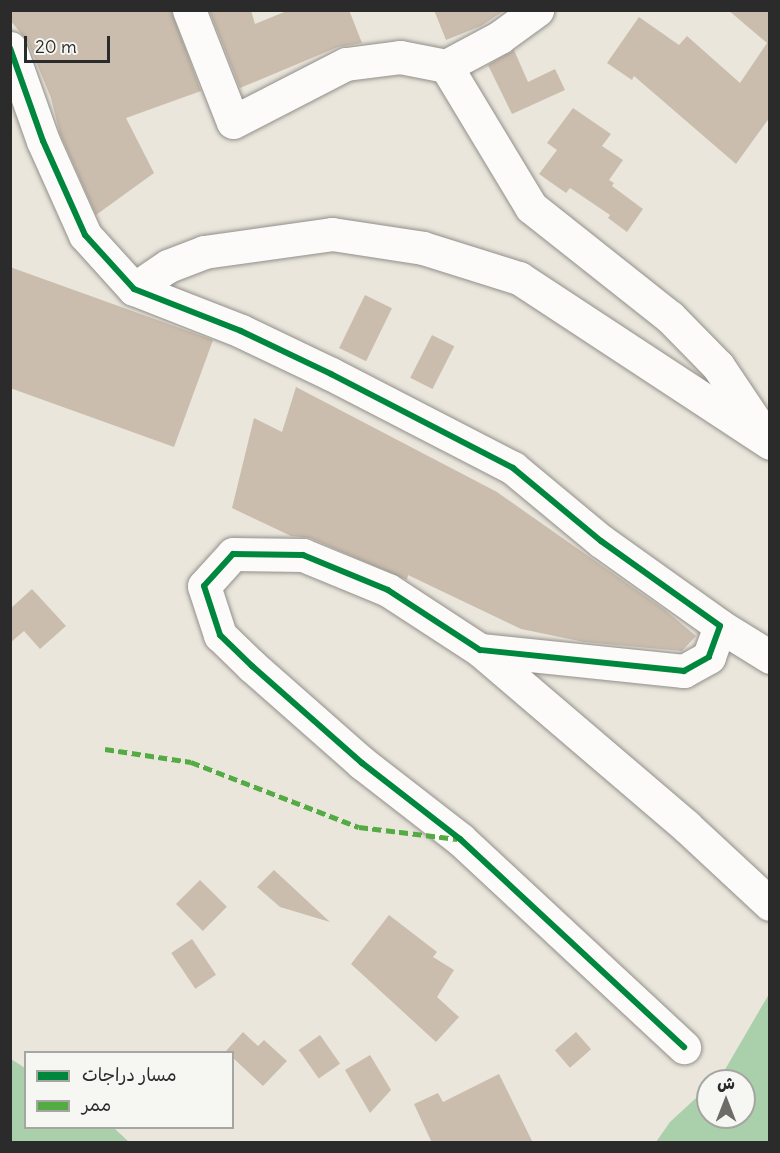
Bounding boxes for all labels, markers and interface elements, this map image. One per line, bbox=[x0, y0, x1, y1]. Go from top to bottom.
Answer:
scale bar bbox=[27, 24, 112, 62]
text: 20 m bbox=[35, 35, 77, 58]
legend bbox=[24, 1051, 234, 1129]
text: مسار دراجات bbox=[82, 1063, 177, 1086]
north arrow bbox=[696, 1069, 756, 1129]
text: ش bbox=[717, 1073, 735, 1093]
text: ممر bbox=[82, 1093, 111, 1116]

